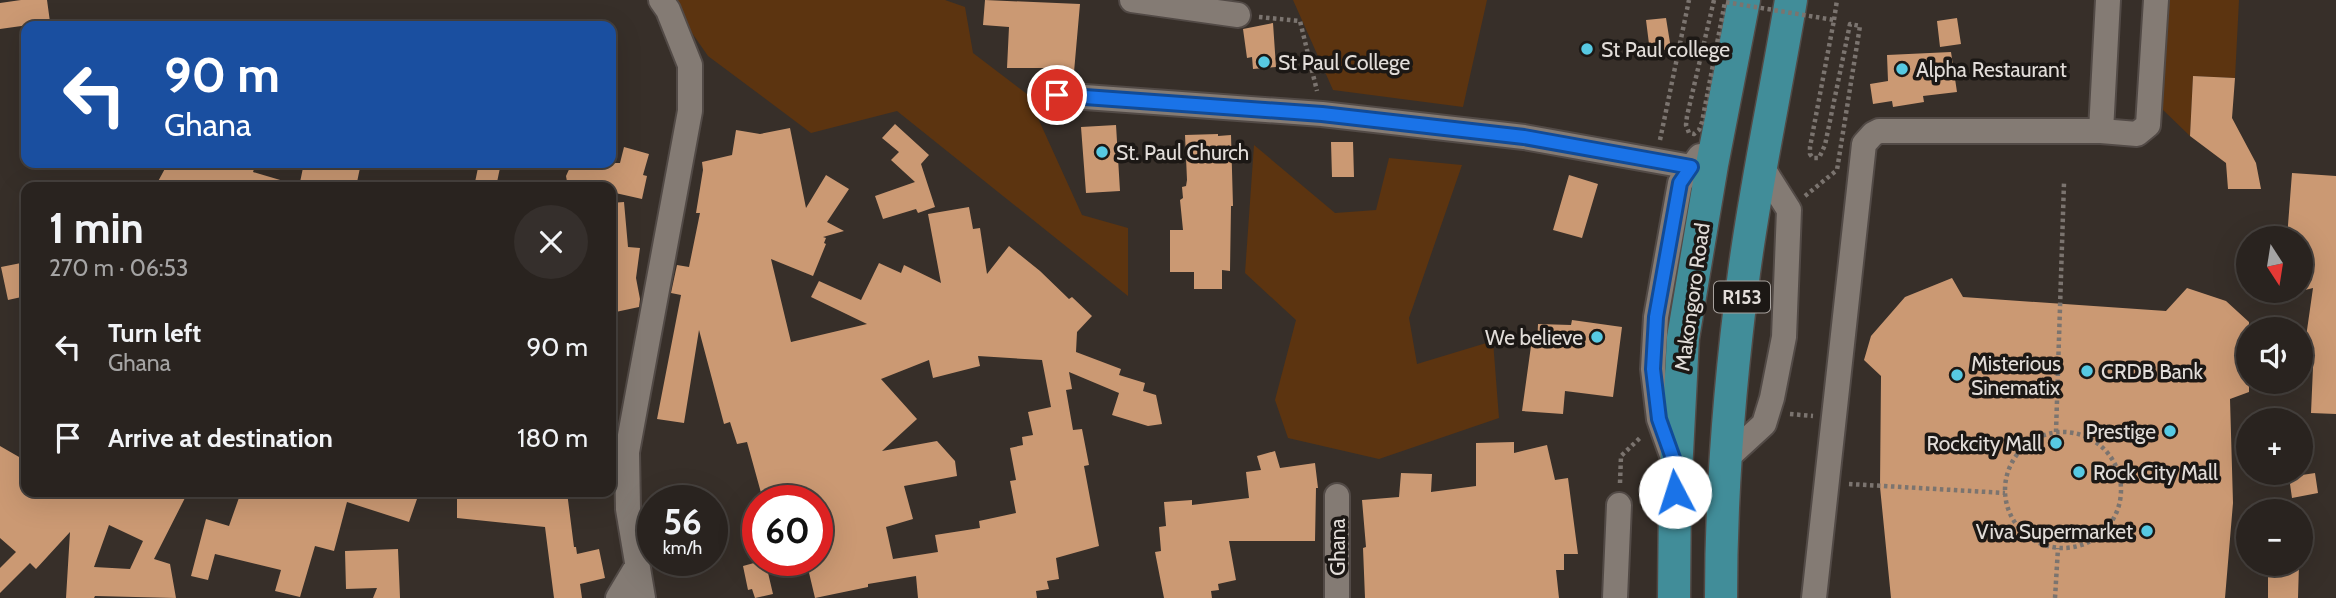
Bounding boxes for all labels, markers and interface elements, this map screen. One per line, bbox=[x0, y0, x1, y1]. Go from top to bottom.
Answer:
place label: St Paul college bbox=[1601, 37, 1730, 62]
marker: St Paul college bbox=[1579, 41, 1595, 57]
text: 90 m bbox=[164, 45, 280, 104]
icon: left bbox=[49, 49, 140, 140]
place label: St Paul College bbox=[1278, 50, 1410, 75]
marker: St Paul College bbox=[1256, 54, 1272, 70]
place label: Alpha Restaurant bbox=[1916, 57, 2067, 82]
marker: Alpha Restaurant bbox=[1894, 61, 1910, 77]
pin bbox=[1027, 65, 1087, 125]
icon: arrive bbox=[1038, 76, 1076, 114]
text: Ghana bbox=[164, 105, 251, 144]
place label: St. Paul Church bbox=[1116, 140, 1249, 165]
marker: St. Paul Church bbox=[1094, 144, 1110, 160]
text: 1 min bbox=[49, 202, 144, 254]
button: close bbox=[514, 205, 588, 279]
street label: Makongoro Road bbox=[1669, 221, 1715, 373]
north arrow bbox=[2236, 226, 2314, 303]
map controls bbox=[2236, 226, 2313, 576]
text: 270 m · 06:53 bbox=[49, 254, 188, 282]
road number: R153 bbox=[1714, 282, 1770, 312]
text: Turn left bbox=[108, 317, 201, 349]
button: sound bbox=[2236, 317, 2313, 394]
place label: We believe bbox=[1485, 325, 1583, 350]
icon: left bbox=[49, 328, 87, 366]
marker: We believe bbox=[1589, 329, 1605, 345]
text: 90 m bbox=[526, 331, 588, 363]
text: Ghana bbox=[108, 349, 171, 377]
place label: Misterious Sinematix bbox=[1971, 351, 2061, 400]
place label: CRDB Bank bbox=[2101, 359, 2203, 384]
marker: CRDB Bank bbox=[2079, 363, 2095, 379]
marker: Misterious Sinematix bbox=[1949, 367, 1965, 383]
button: + bbox=[2236, 408, 2313, 485]
icon: arrive bbox=[49, 419, 87, 457]
place label: Prestige bbox=[2086, 419, 2156, 444]
text: Arrive at destination bbox=[108, 422, 333, 454]
text: 180 m bbox=[517, 422, 588, 454]
marker: Prestige bbox=[2162, 423, 2178, 439]
place label: Rockcity Mall bbox=[1926, 431, 2042, 456]
marker: Rockcity Mall bbox=[2048, 435, 2064, 451]
position arrow bbox=[1638, 455, 1712, 529]
place label: Rock City Mall bbox=[2093, 460, 2218, 485]
marker: Rock City Mall bbox=[2071, 464, 2087, 480]
speed limit sign: 60 bbox=[742, 485, 833, 576]
button: − bbox=[2236, 499, 2313, 576]
text: 56 bbox=[663, 500, 702, 543]
street label: Ghana bbox=[1325, 518, 1350, 576]
place label: Viva Supermarket bbox=[1976, 519, 2133, 544]
marker: Viva Supermarket bbox=[2139, 523, 2155, 539]
text: km/h bbox=[663, 537, 702, 559]

